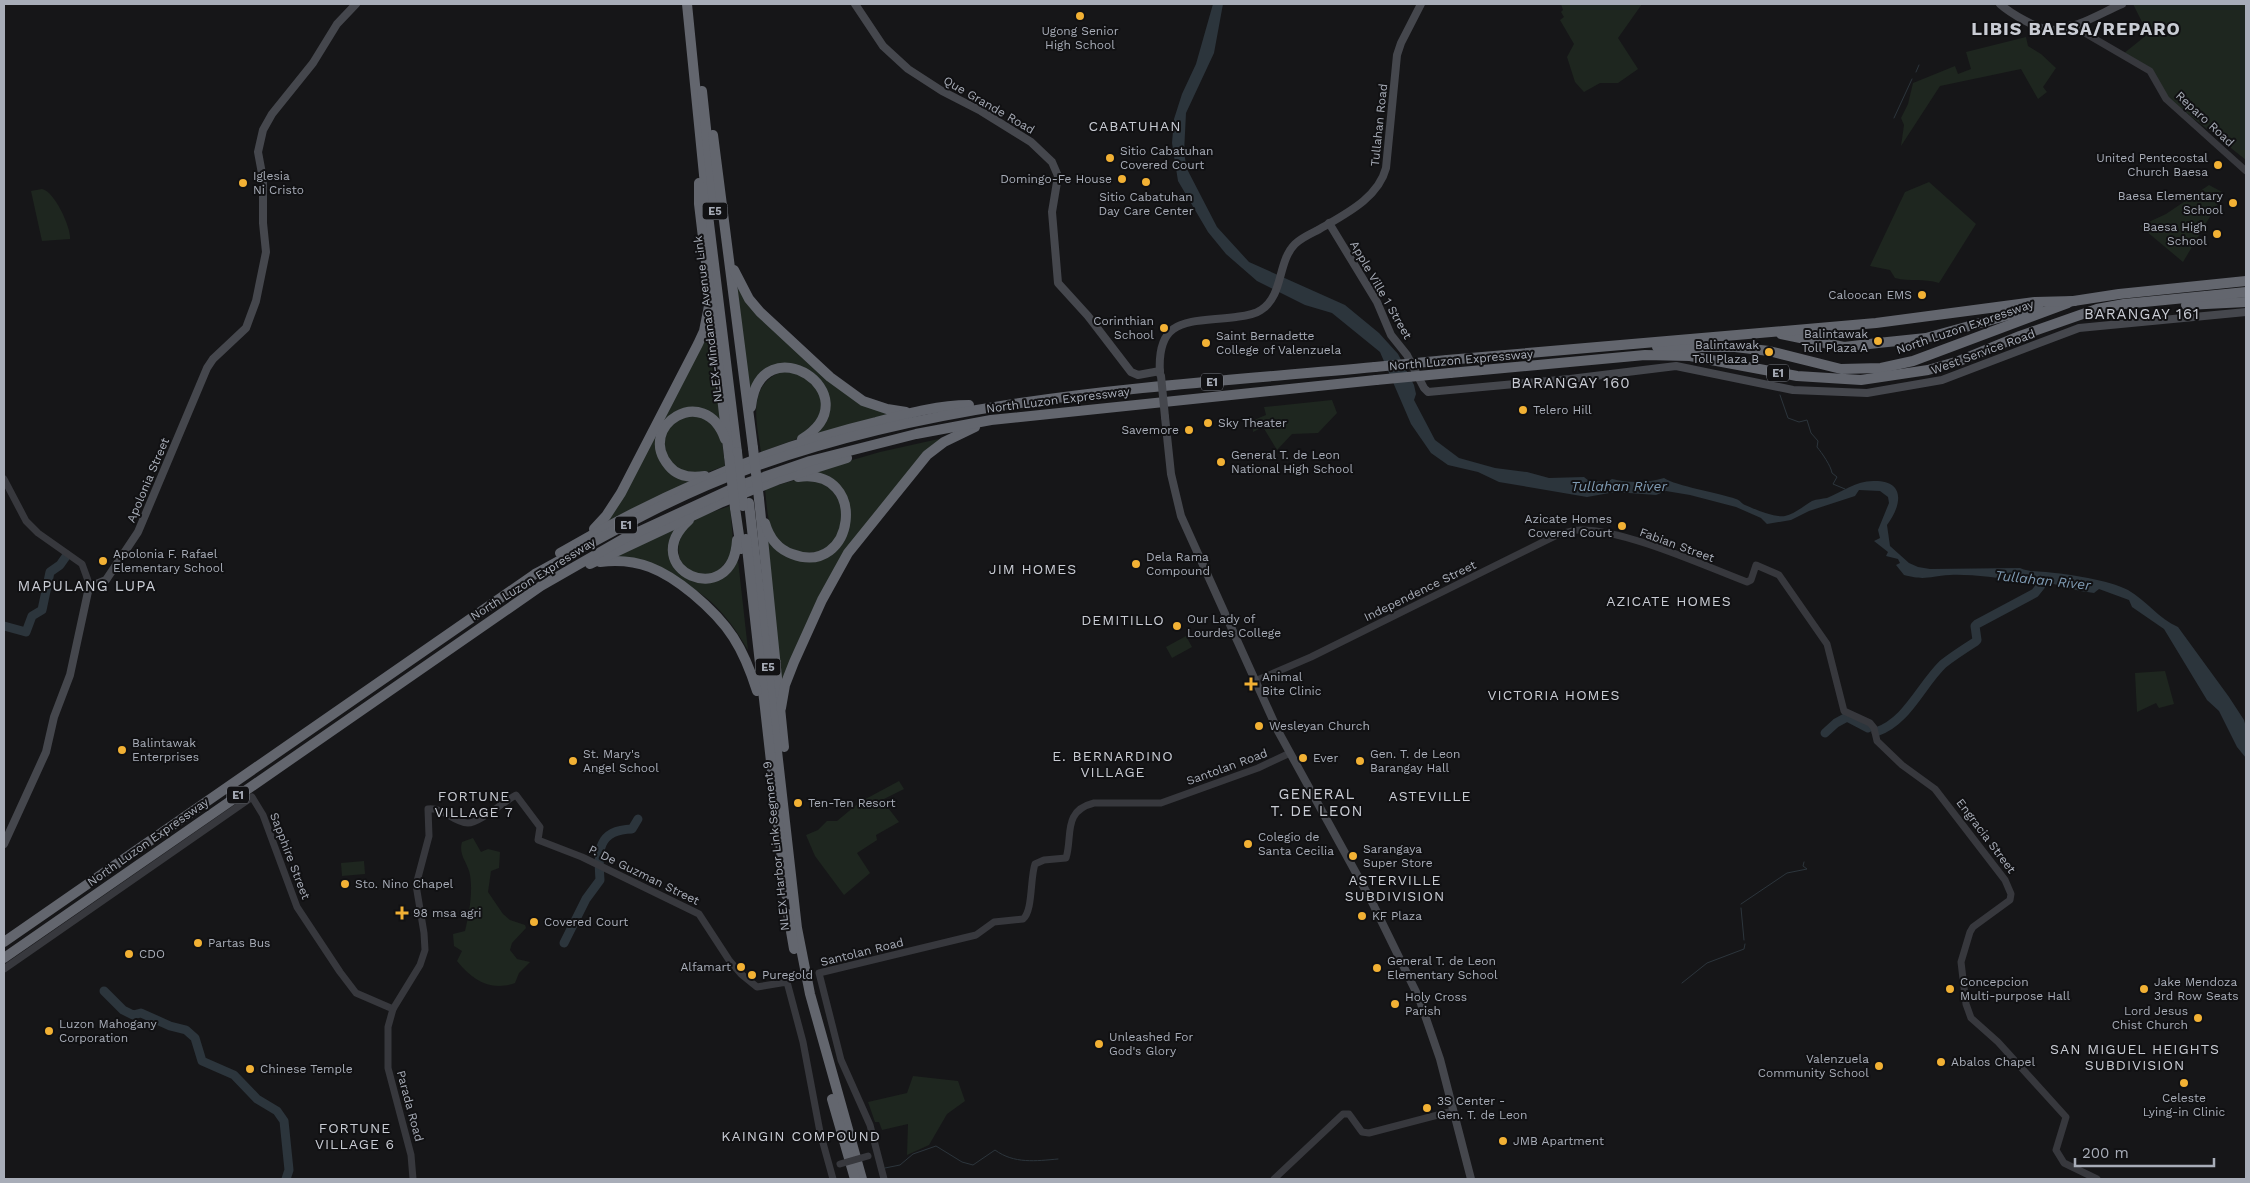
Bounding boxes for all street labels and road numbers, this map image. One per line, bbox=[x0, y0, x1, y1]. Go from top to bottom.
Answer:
street label: Que Grande Road bbox=[941, 73, 1037, 137]
street label: Tullahan Road bbox=[1368, 83, 1390, 167]
street label: Reparo Road bbox=[2173, 89, 2237, 149]
road number: E5 bbox=[702, 202, 728, 220]
street label: NLEX-Mindanao Avenue Link bbox=[691, 235, 725, 403]
street label: Apple Ville 1 Street bbox=[1347, 238, 1415, 342]
street label: North Luzon Expressway bbox=[1894, 297, 2036, 357]
street label: West Service Road bbox=[1929, 327, 2037, 377]
street label: North Luzon Expressway bbox=[1388, 347, 1534, 373]
road number: E1 bbox=[1767, 364, 1789, 382]
road number: E1 bbox=[1201, 374, 1223, 391]
street label: North Luzon Expressway bbox=[985, 384, 1131, 416]
street label: Apolonia Street bbox=[124, 435, 172, 525]
road number: E1 bbox=[615, 516, 637, 534]
street label: Fabian Street bbox=[1638, 525, 1716, 565]
street label: North Luzon Expressway bbox=[468, 534, 599, 623]
street label: Independence Street bbox=[1362, 558, 1478, 624]
road number: E5 bbox=[756, 659, 780, 676]
street label: Santolan Road bbox=[1185, 746, 1269, 788]
street label: NLEX Harbor Link Segment 9 bbox=[760, 761, 792, 931]
road number: E1 bbox=[227, 786, 249, 804]
street label: North Luzon Expressway bbox=[85, 794, 212, 889]
street label: Engracia Street bbox=[1953, 796, 2019, 876]
street label: Sapphire Street bbox=[267, 811, 313, 901]
street label: P. De Guzman Street bbox=[586, 842, 702, 908]
street label: Santolan Road bbox=[819, 935, 905, 969]
street label: Parada Road bbox=[394, 1069, 426, 1143]

